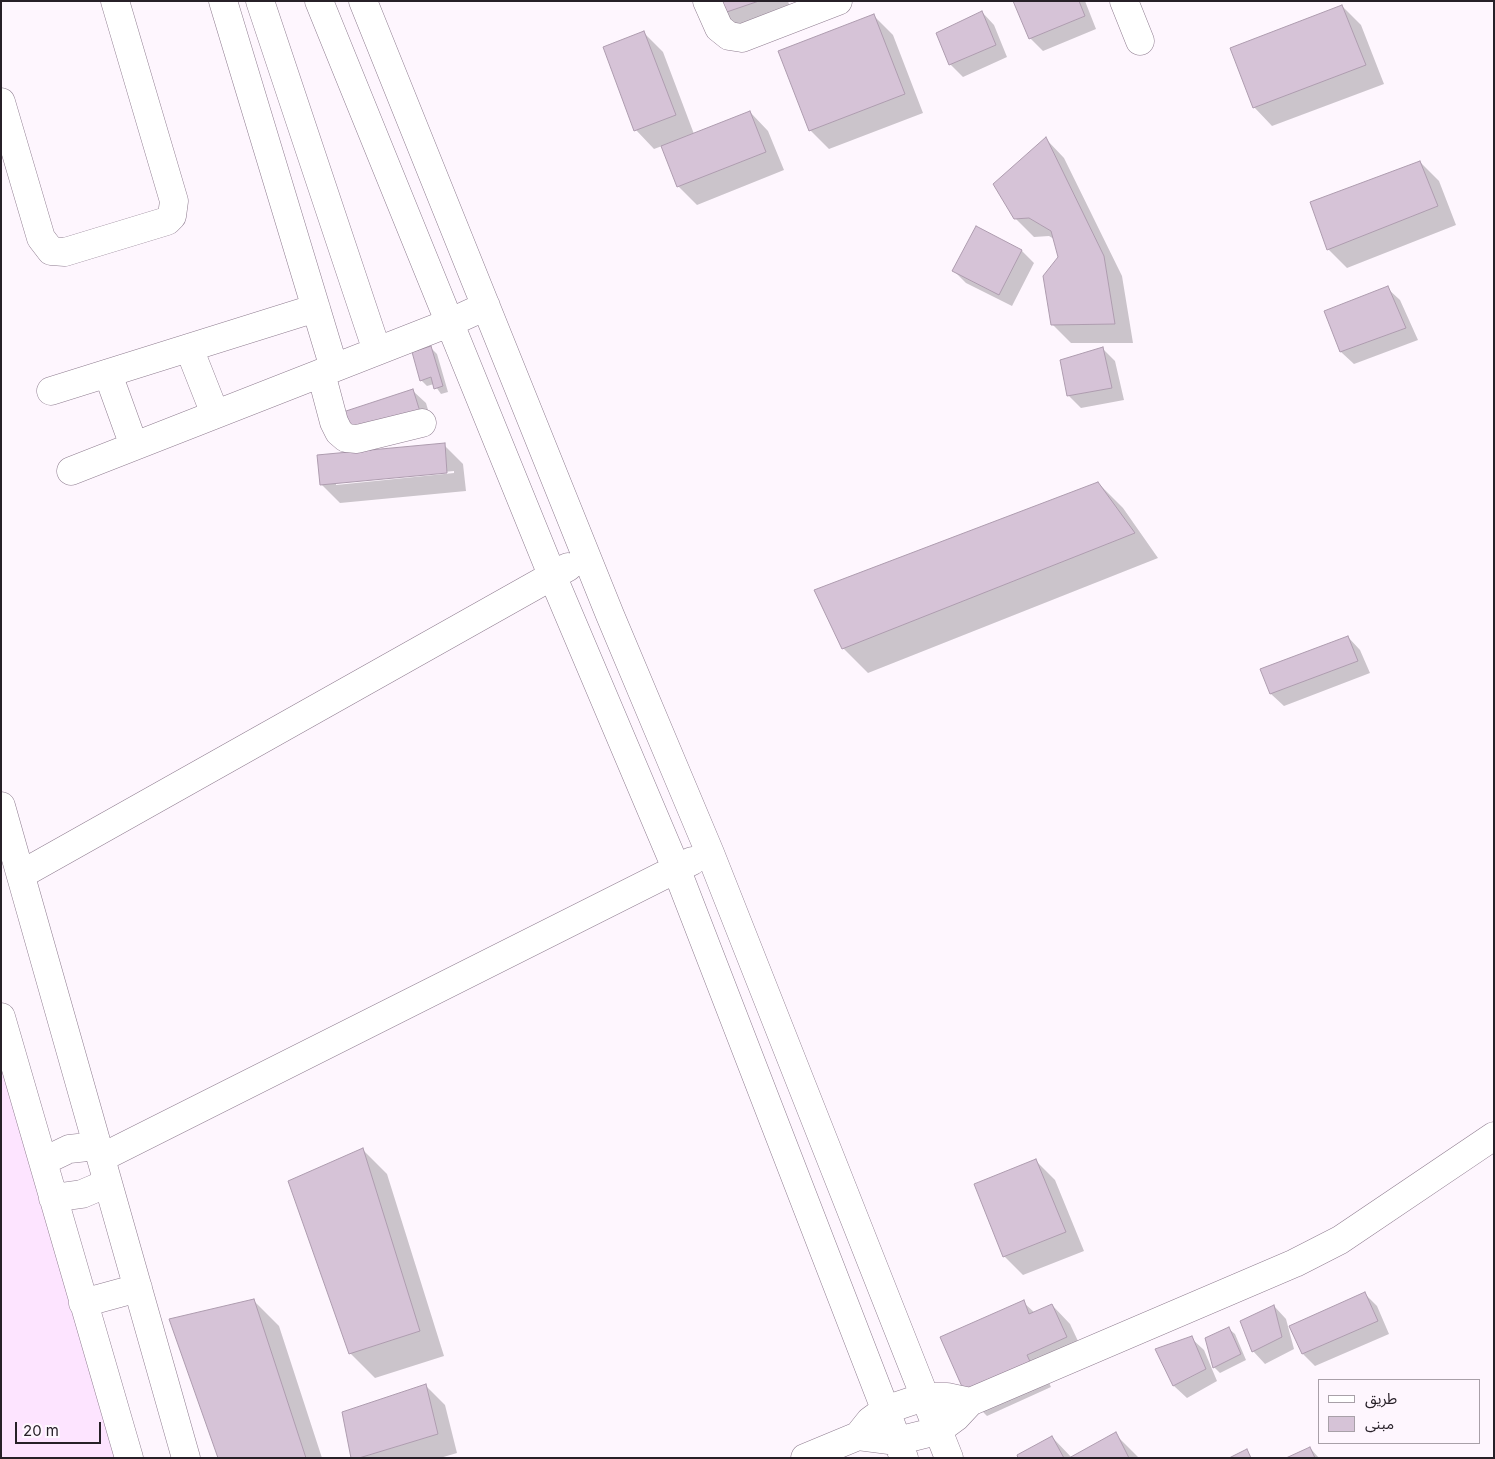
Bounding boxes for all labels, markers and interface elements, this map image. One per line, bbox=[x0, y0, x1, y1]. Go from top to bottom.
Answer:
legend bbox=[1318, 1379, 1480, 1444]
text: طريق bbox=[1365, 1389, 1397, 1408]
scale bar bbox=[18, 1412, 104, 1444]
text: مبنى bbox=[1365, 1414, 1394, 1433]
text: 20 m bbox=[23, 1421, 59, 1440]

